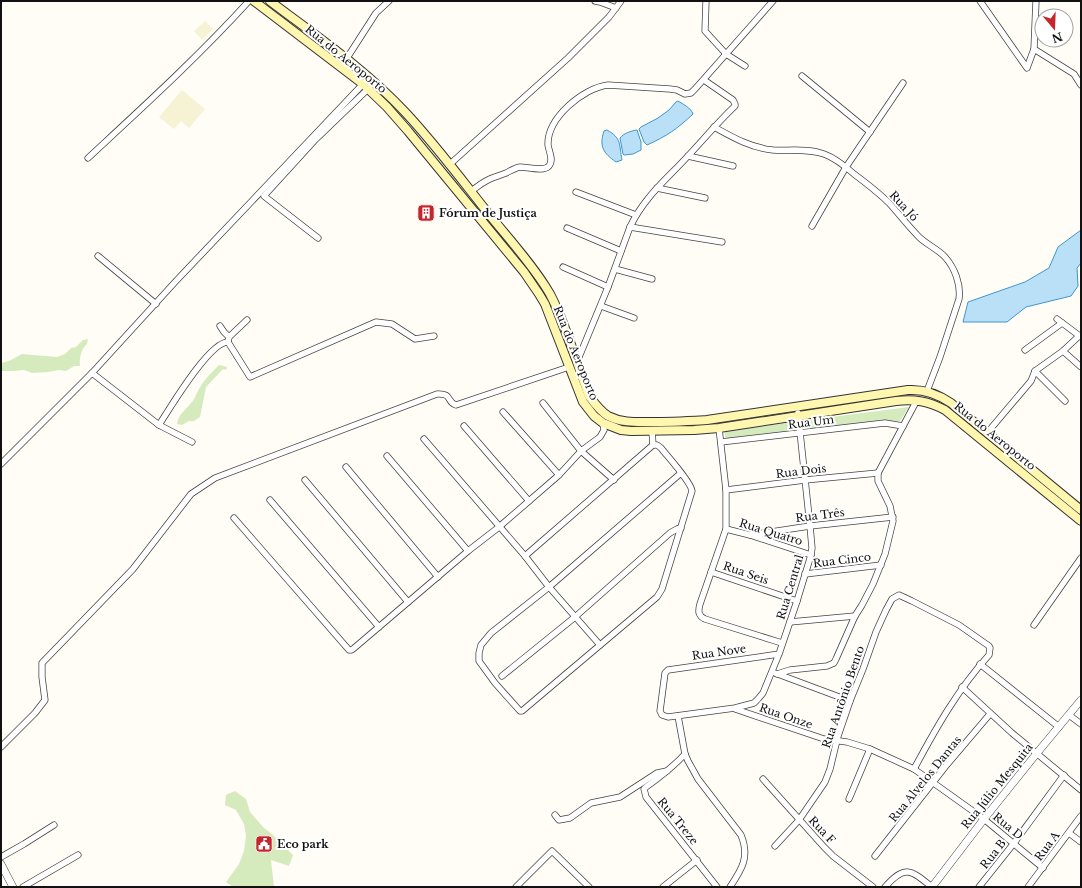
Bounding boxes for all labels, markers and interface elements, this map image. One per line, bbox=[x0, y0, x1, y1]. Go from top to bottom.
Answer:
north arrow bbox=[1034, 8, 1074, 48]
street label: Rua do Aeroporto bbox=[302, 22, 390, 96]
text: N bbox=[1049, 29, 1064, 46]
street label: Rua Jó bbox=[886, 188, 922, 224]
building icon: Fórum de Justiça bbox=[416, 203, 436, 223]
place label: Fórum de Justiça bbox=[439, 206, 537, 220]
street label: Rua do Aeroporto bbox=[551, 304, 601, 402]
street label: Rua do Aeroporto bbox=[951, 399, 1039, 473]
street label: Rua Um bbox=[787, 412, 835, 432]
street label: Rua Dois bbox=[775, 461, 827, 481]
street label: Rua Três bbox=[795, 505, 845, 525]
street label: Rua Quatro bbox=[738, 516, 804, 548]
street label: Rua Cinco bbox=[812, 549, 872, 571]
street label: Rua Central bbox=[774, 553, 807, 621]
street label: Rua Seis bbox=[721, 559, 771, 587]
street label: Rua Nove bbox=[691, 641, 747, 663]
street label: Rua Antônio Bento bbox=[819, 644, 867, 750]
street label: Rua Onze bbox=[757, 700, 815, 732]
street label: Rua Alvelos Dantas bbox=[886, 733, 964, 825]
street label: Rua Júlio Mesquita bbox=[958, 740, 1036, 832]
street label: Rua Treze bbox=[655, 795, 701, 847]
street label: Rua D bbox=[990, 810, 1026, 843]
street label: Rua F bbox=[806, 813, 839, 847]
street label: Rua A bbox=[1031, 828, 1063, 863]
public building icon: Eco park bbox=[254, 834, 274, 854]
street label: Rua B bbox=[977, 836, 1009, 872]
place label: Eco park bbox=[277, 837, 329, 851]

